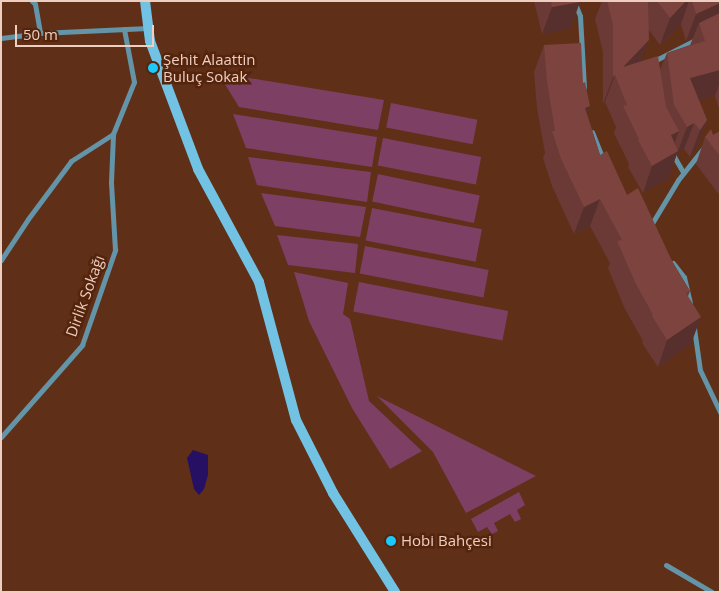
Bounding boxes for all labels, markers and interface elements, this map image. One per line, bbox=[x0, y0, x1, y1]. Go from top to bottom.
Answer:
scale bar bbox=[18, 15, 156, 47]
text: 50 m bbox=[23, 24, 58, 44]
place label: Şehit Alaattin Buluç Sokak bbox=[163, 50, 255, 85]
marker: Şehit Alaattin Buluç Sokak bbox=[147, 62, 159, 74]
street label: Dirlik Sokağı bbox=[62, 253, 108, 339]
place label: Hobi Bahçesi bbox=[401, 532, 492, 550]
marker: Hobi Bahçesi bbox=[385, 535, 397, 547]

